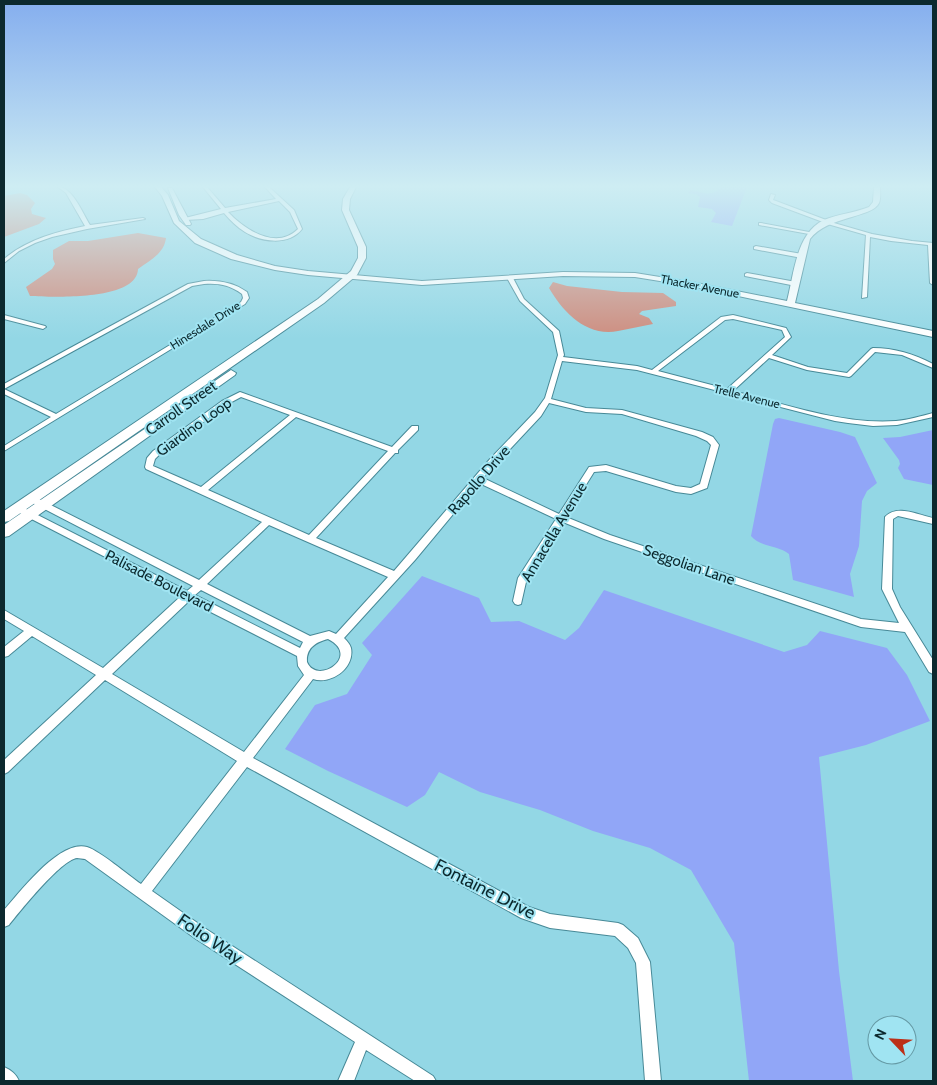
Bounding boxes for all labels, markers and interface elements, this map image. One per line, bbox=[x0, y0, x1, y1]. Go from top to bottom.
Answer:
street label: Thacker Avenue bbox=[659, 271, 741, 301]
street label: Hinesdale Drive bbox=[167, 298, 243, 352]
street label: Carroll Street bbox=[142, 377, 220, 439]
street label: Trelle Avenue bbox=[712, 381, 782, 411]
street label: Giardino Loop bbox=[153, 394, 235, 460]
street label: Rapollo Drive bbox=[444, 442, 514, 518]
street label: Annacella Avenue bbox=[517, 479, 591, 585]
street label: Seggolian Lane bbox=[641, 541, 738, 589]
street label: Palisade Boulevard bbox=[102, 546, 216, 616]
street label: Fontaine Drive bbox=[431, 854, 539, 924]
street label: Folio Way bbox=[173, 909, 247, 969]
north arrow bbox=[867, 1015, 917, 1065]
text: N bbox=[870, 1026, 890, 1043]

